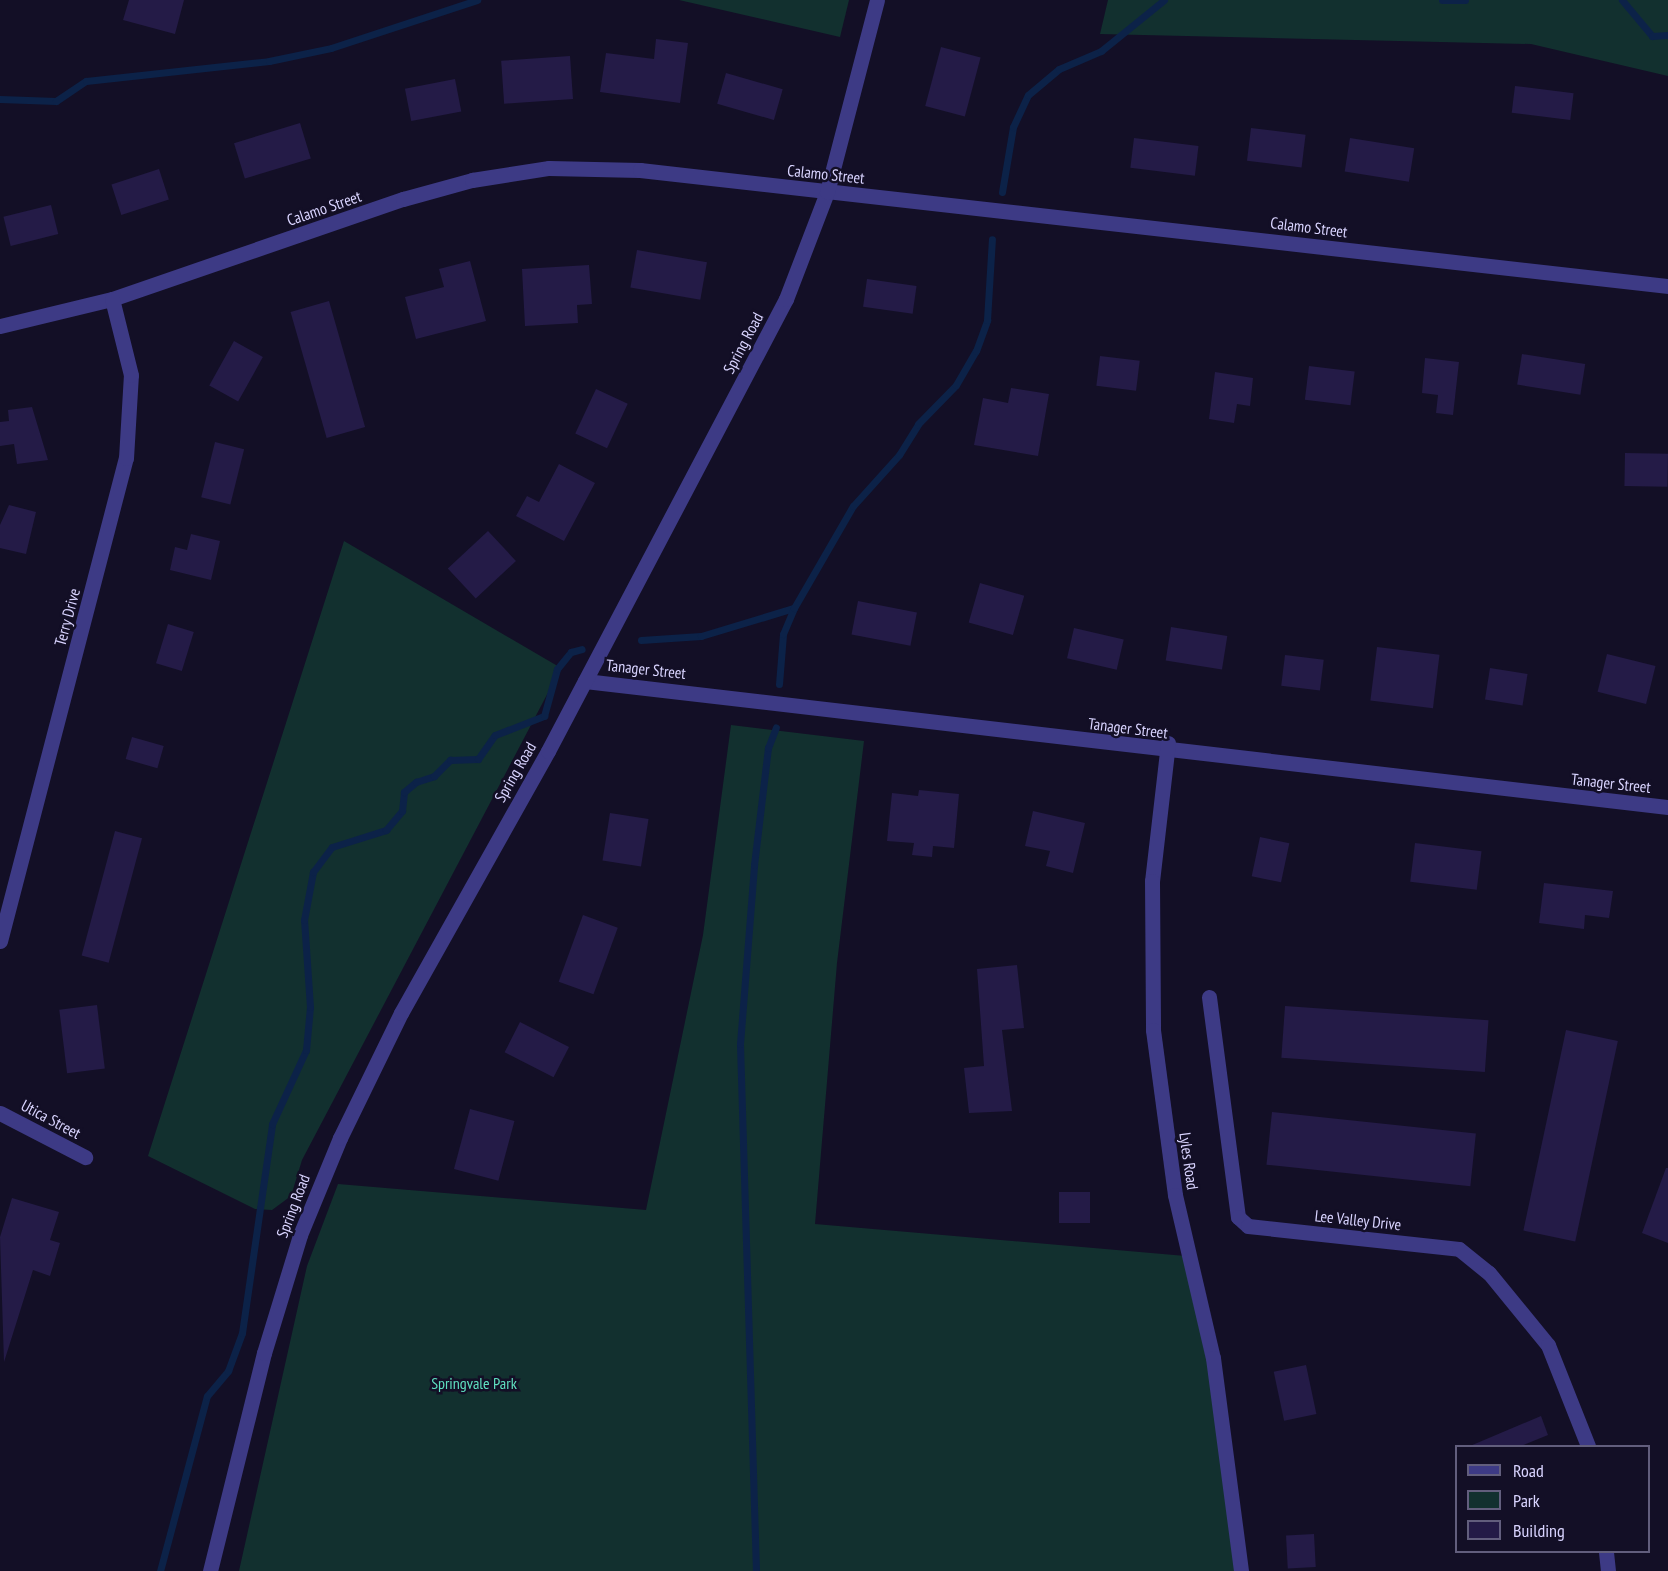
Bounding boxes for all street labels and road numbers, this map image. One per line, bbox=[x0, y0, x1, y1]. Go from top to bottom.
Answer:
street label: Calamo Street bbox=[786, 160, 866, 188]
street label: Calamo Street bbox=[284, 186, 364, 230]
street label: Calamo Street bbox=[1269, 213, 1349, 241]
street label: Spring Road bbox=[719, 309, 767, 377]
street label: Terry Drive bbox=[50, 586, 84, 648]
street label: Tanager Street bbox=[605, 655, 687, 683]
street label: Tanager Street bbox=[1087, 714, 1169, 742]
street label: Spring Road bbox=[490, 738, 540, 806]
street label: Tanager Street bbox=[1570, 769, 1652, 797]
street label: Utica Street bbox=[18, 1095, 84, 1143]
street label: Lyles Road bbox=[1175, 1131, 1203, 1191]
street label: Spring Road bbox=[272, 1172, 314, 1240]
street label: Lee Valley Drive bbox=[1313, 1206, 1403, 1234]

